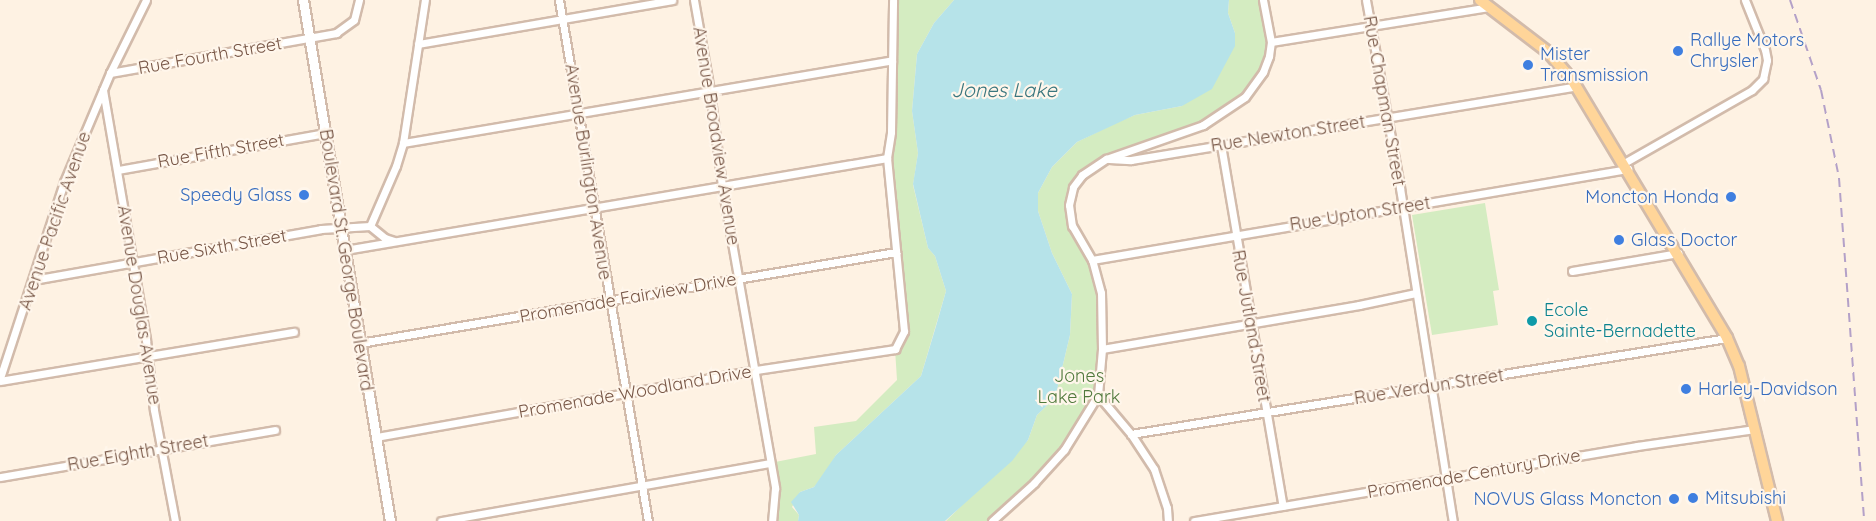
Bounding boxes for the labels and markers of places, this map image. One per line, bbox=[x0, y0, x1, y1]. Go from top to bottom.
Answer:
place label: Rallye Motors Chrysler bbox=[1690, 30, 1804, 72]
place label: Mister Transmission bbox=[1540, 44, 1649, 86]
marker: Rallye Motors Chrysler bbox=[1671, 44, 1685, 58]
marker: Mister Transmission bbox=[1521, 58, 1535, 72]
place label: Speedy Glass bbox=[180, 184, 292, 206]
place label: Moncton Honda bbox=[1585, 186, 1719, 208]
marker: Speedy Glass bbox=[297, 188, 311, 202]
marker: Moncton Honda bbox=[1724, 190, 1738, 204]
place label: Glass Doctor bbox=[1631, 229, 1737, 251]
marker: Glass Doctor bbox=[1612, 233, 1626, 247]
place label: Ecole Sainte-Bernadette bbox=[1544, 300, 1696, 342]
marker: Ecole Sainte-Bernadette bbox=[1525, 314, 1539, 328]
place label: Harley-Davidson bbox=[1698, 378, 1838, 400]
marker: Harley-Davidson bbox=[1679, 382, 1693, 396]
place label: Mitsubishi bbox=[1705, 487, 1786, 509]
place label: NOVUS Glass Moncton bbox=[1474, 488, 1662, 510]
marker: Mitsubishi bbox=[1686, 491, 1700, 505]
marker: NOVUS Glass Moncton bbox=[1667, 492, 1681, 506]

